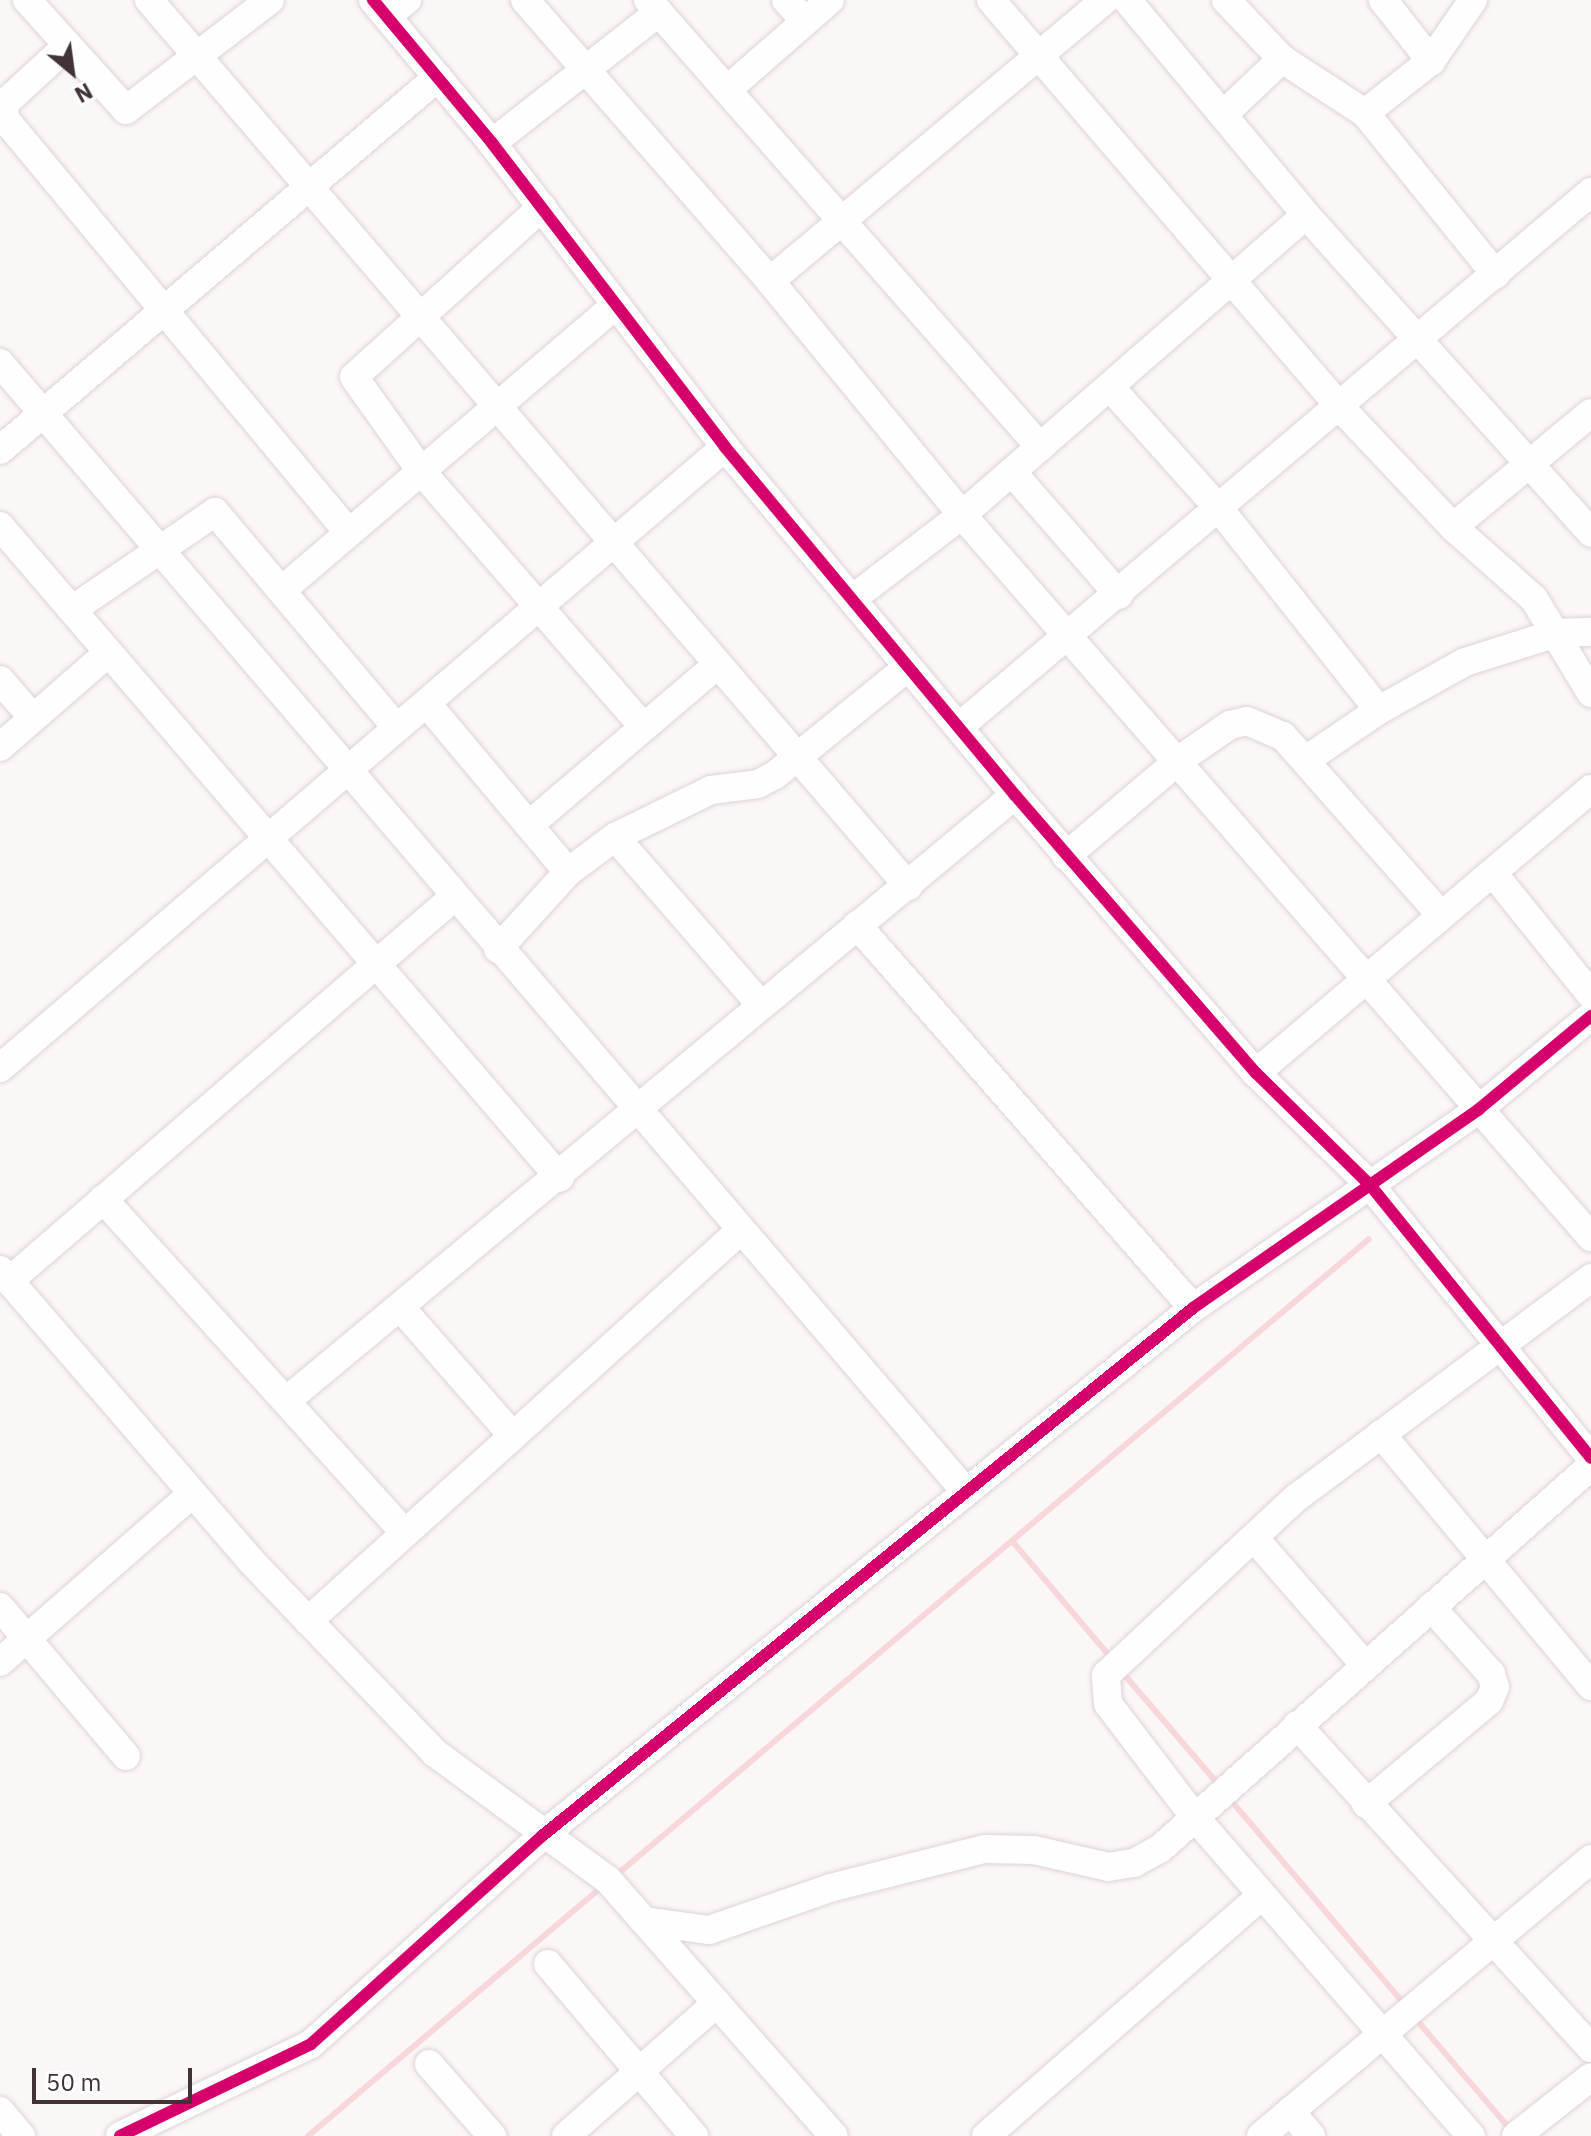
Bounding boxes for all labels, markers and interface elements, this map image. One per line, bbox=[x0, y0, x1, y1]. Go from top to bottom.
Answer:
north arrow bbox=[32, 32, 112, 112]
text: N bbox=[70, 77, 98, 110]
scale bar bbox=[36, 2052, 196, 2102]
text: 50 m bbox=[46, 2066, 101, 2098]

